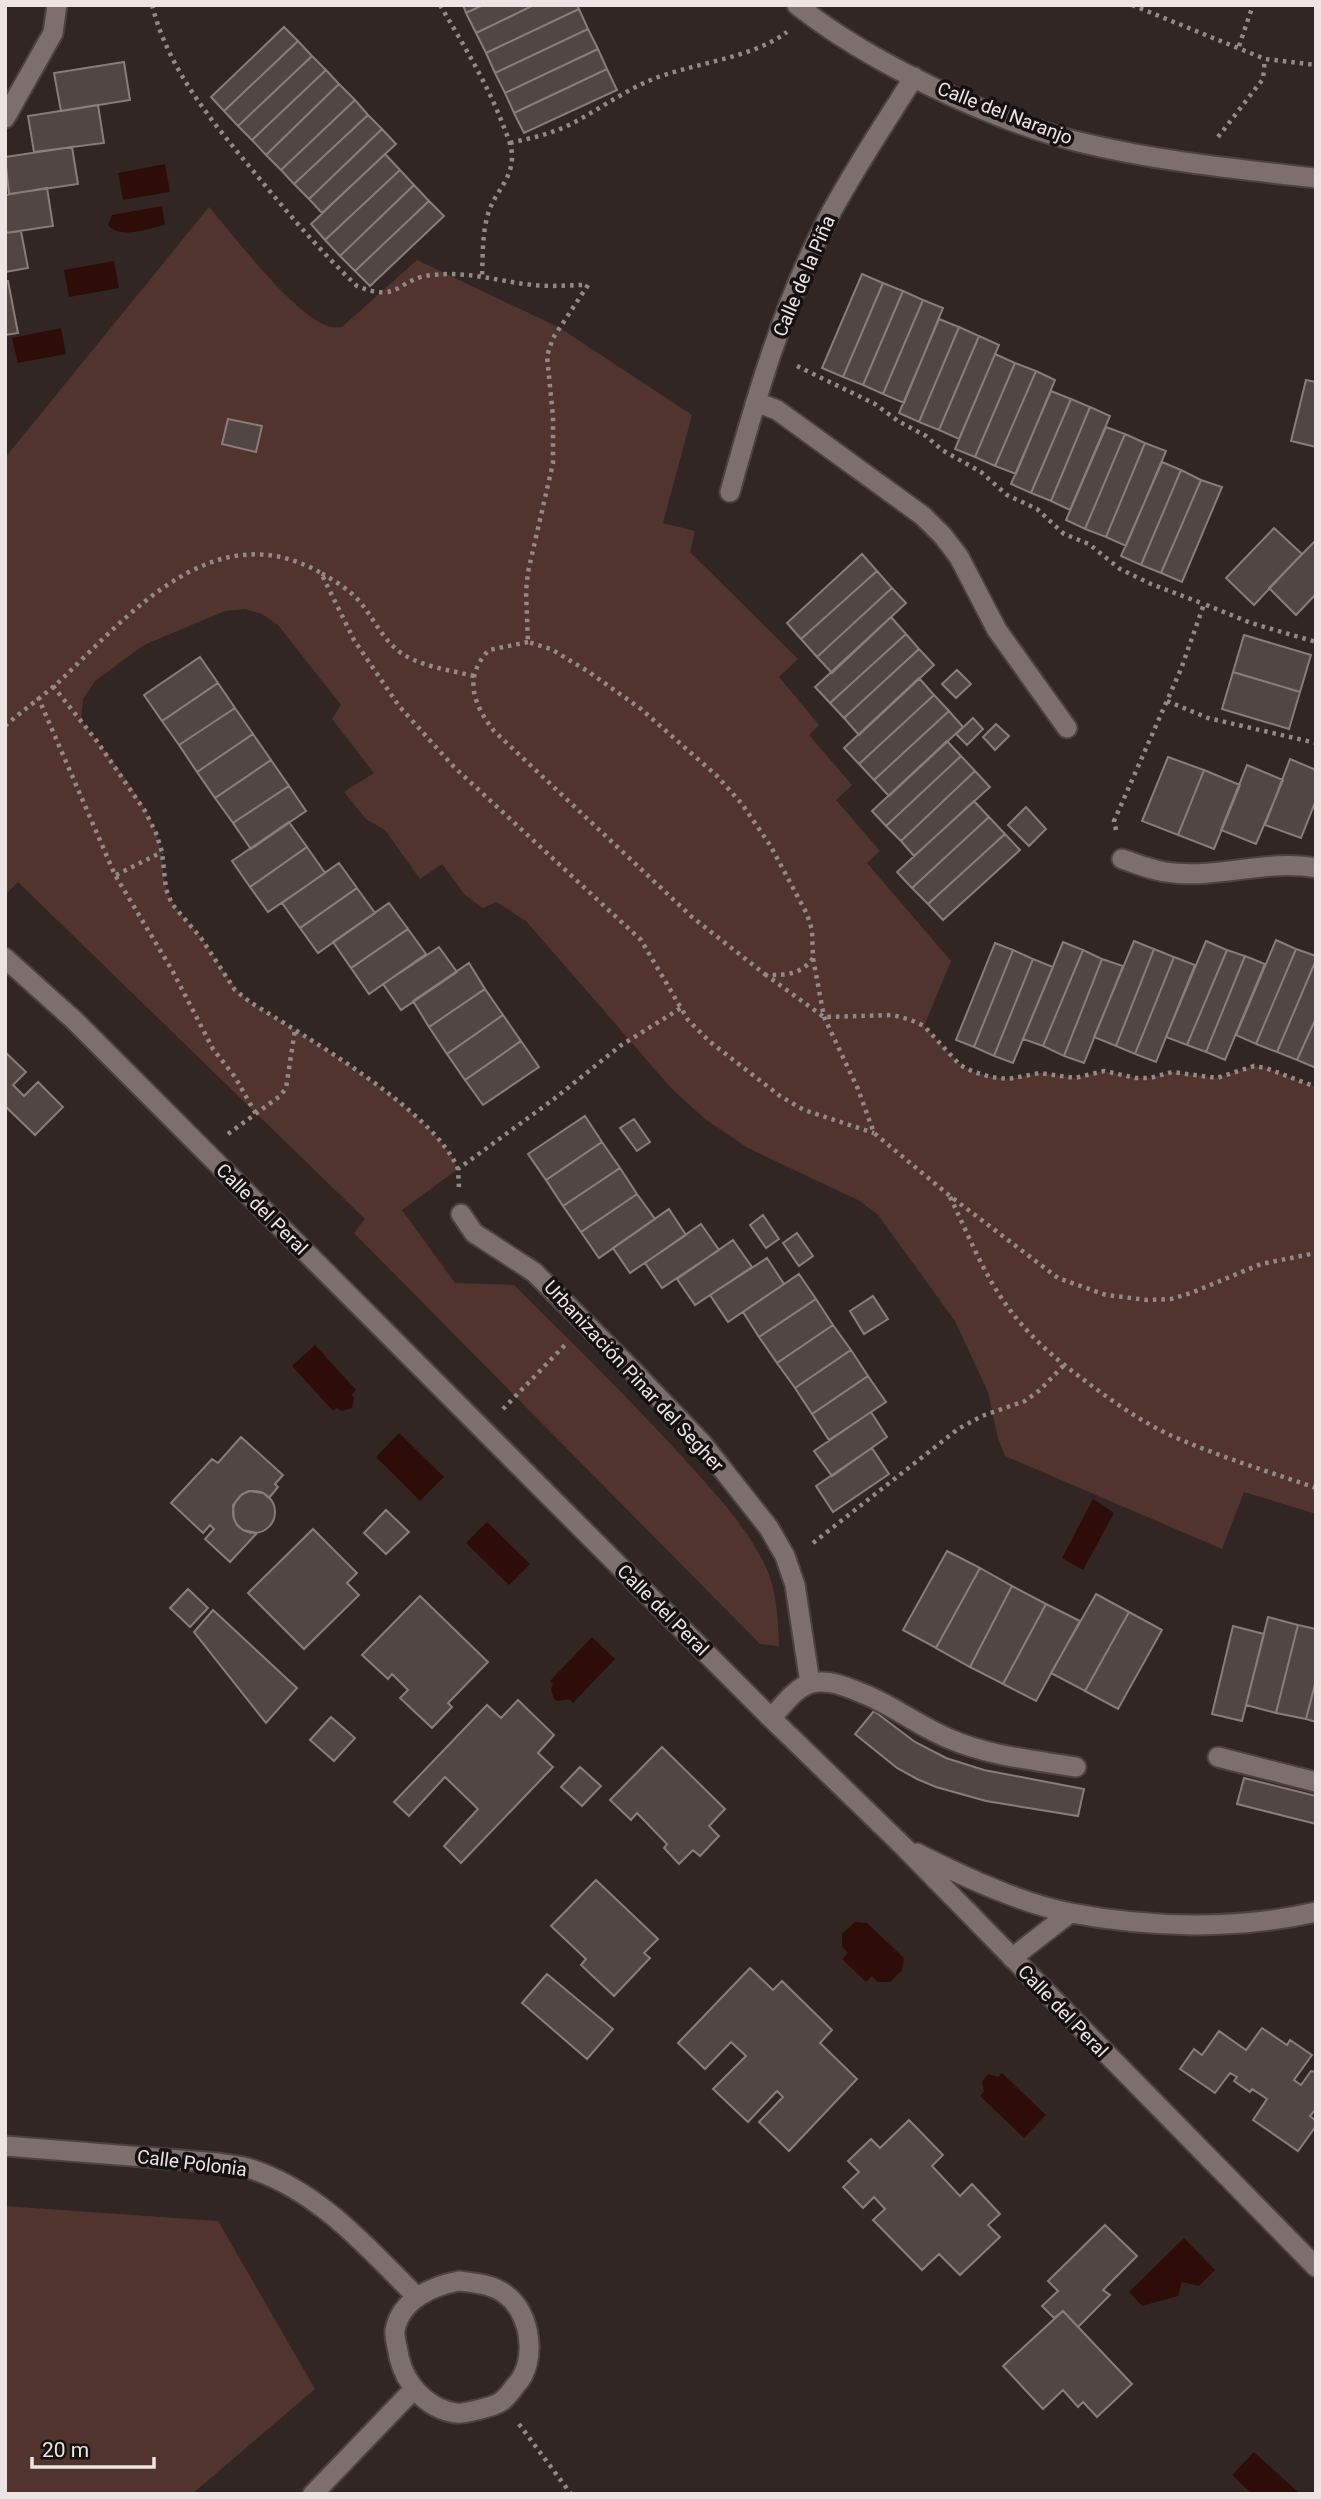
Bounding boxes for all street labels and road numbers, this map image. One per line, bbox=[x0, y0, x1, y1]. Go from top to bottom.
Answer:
street label: Calle del Naranjo bbox=[934, 77, 1076, 149]
street label: Calle de la Piña bbox=[768, 212, 840, 340]
street label: Calle del Peral bbox=[212, 1159, 312, 1259]
street label: Urbanización Pinar del Segher bbox=[539, 1276, 729, 1477]
street label: Calle del Peral bbox=[613, 1560, 713, 1660]
street label: Calle del Peral bbox=[1013, 1960, 1113, 2062]
street label: Calle Polonia bbox=[136, 2145, 248, 2181]

